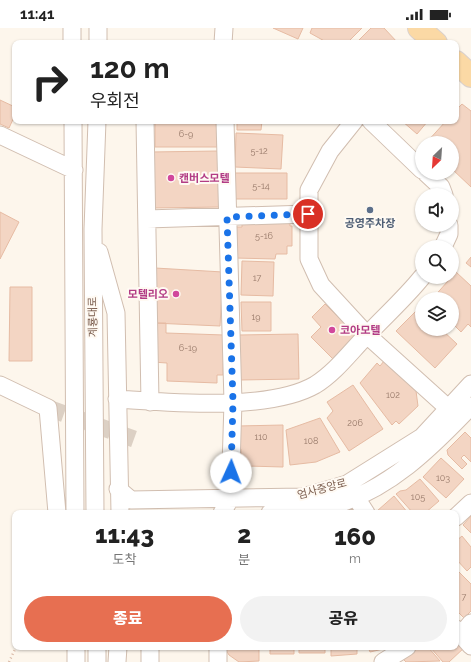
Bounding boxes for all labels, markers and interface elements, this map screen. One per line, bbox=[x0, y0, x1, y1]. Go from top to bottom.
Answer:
text: 11:41 bbox=[20, 5, 55, 23]
text: 120 m bbox=[90, 52, 170, 85]
icon: right bbox=[24, 56, 76, 108]
text: 우회전 bbox=[90, 90, 140, 111]
house number: 6-9 bbox=[179, 129, 193, 139]
north arrow bbox=[415, 136, 459, 180]
map controls bbox=[415, 136, 459, 336]
house number: 5-12 bbox=[250, 146, 268, 156]
place label: 캔버스모텔 bbox=[179, 172, 230, 185]
marker: 캔버스모텔 bbox=[166, 173, 176, 183]
house number: 5-14 bbox=[252, 181, 270, 191]
button: sound bbox=[415, 188, 459, 232]
pin bbox=[291, 197, 325, 231]
icon: arrive bbox=[297, 203, 319, 225]
marker: 공영주차장 bbox=[365, 205, 375, 215]
place label: 공영주차장 bbox=[345, 217, 395, 230]
house number: 5-16 bbox=[255, 231, 274, 241]
button: search bbox=[415, 240, 459, 284]
house number: 17 bbox=[253, 273, 261, 283]
place label: 모텔리오 bbox=[128, 288, 168, 301]
marker: 모텔리오 bbox=[171, 289, 181, 299]
button: layers bbox=[415, 292, 459, 336]
street label: 계룡대로 bbox=[86, 297, 100, 337]
house number: 19 bbox=[251, 312, 261, 322]
place label: 코아모텔 bbox=[340, 324, 380, 337]
marker: 코아모텔 bbox=[327, 325, 337, 335]
house number: 6-19 bbox=[179, 343, 197, 353]
house number: 102 bbox=[386, 390, 400, 400]
house number: 206 bbox=[347, 418, 363, 428]
house number: 110 bbox=[254, 432, 268, 442]
house number: 108 bbox=[304, 436, 318, 446]
position arrow bbox=[210, 451, 252, 493]
house number: 103 bbox=[436, 473, 450, 483]
street label: 엄사중앙로 bbox=[296, 476, 348, 502]
house number: 105 bbox=[411, 492, 425, 502]
text: 11:43 bbox=[95, 520, 154, 549]
text: 2 bbox=[237, 520, 251, 549]
text: 160 bbox=[334, 522, 376, 551]
text: m bbox=[349, 551, 361, 566]
text: 도착 bbox=[113, 552, 137, 567]
text: 분 bbox=[238, 552, 250, 567]
house number: 7 bbox=[462, 592, 467, 602]
button: 종료 bbox=[24, 596, 232, 642]
button: 공유 bbox=[240, 596, 447, 642]

